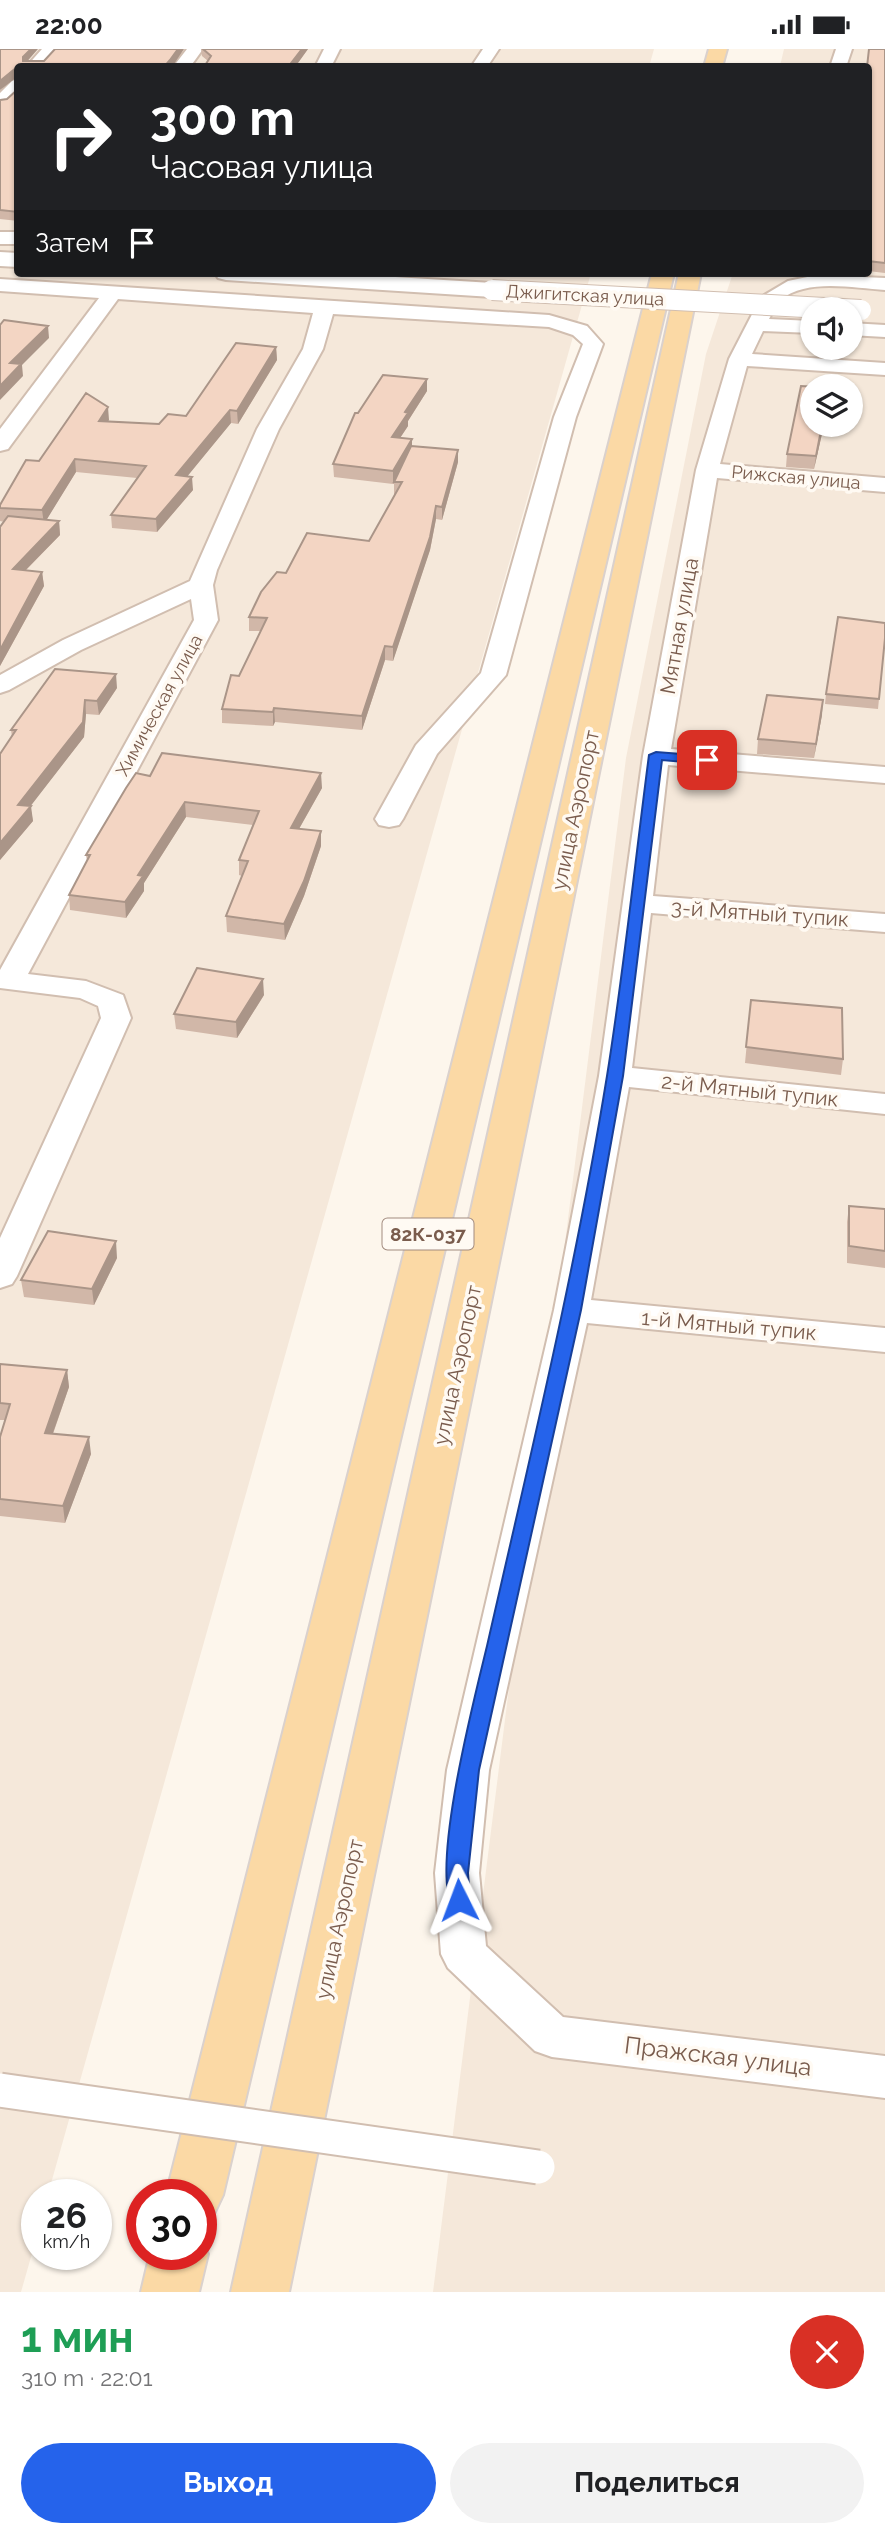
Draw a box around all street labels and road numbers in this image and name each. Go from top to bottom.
street label: Джигитская улица [505,280,665,310]
street label: Рижская улица [731,461,861,493]
street label: Мятная улица [655,556,703,696]
street label: Химическая улица [111,631,207,779]
street label: улица Аэропорт [546,728,604,892]
street label: 3-й Мятный тупик [670,894,850,932]
street label: 2-й Мятный тупик [660,1068,840,1112]
road number: 82К-037 [382,1219,474,1249]
street label: улица Аэропорт [428,1283,486,1447]
street label: 1-й Мятный тупик [640,1305,818,1345]
street label: улица Аэропорт [310,1837,368,2001]
street label: Пражская улица [623,2030,813,2082]

